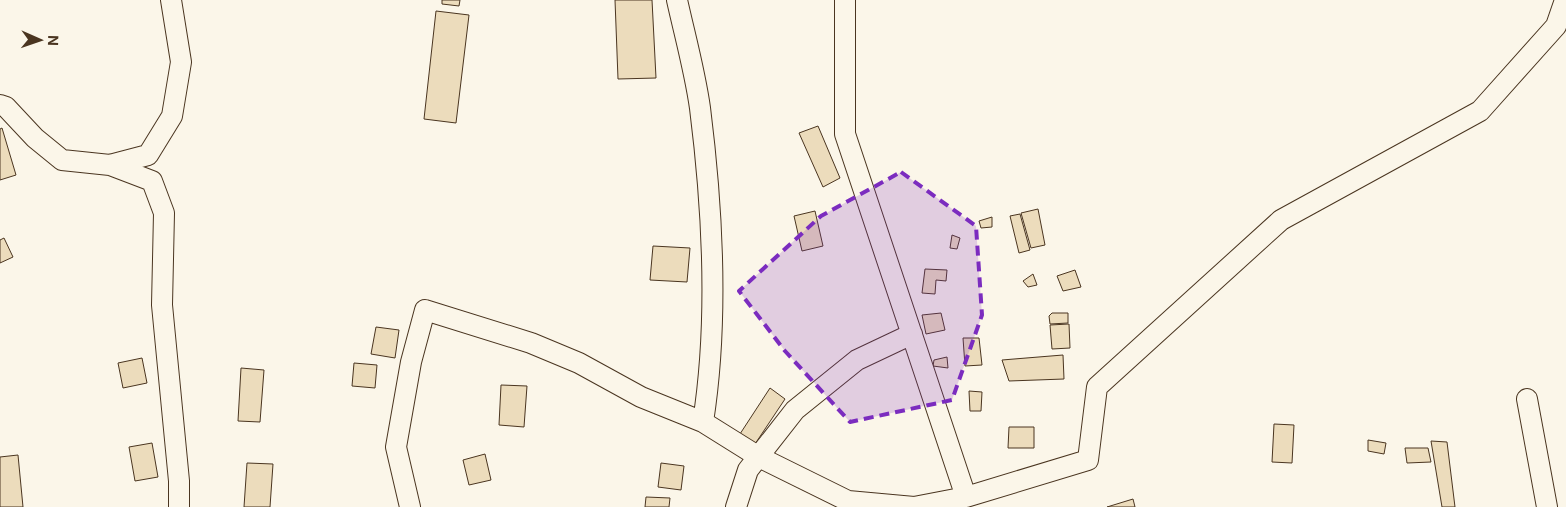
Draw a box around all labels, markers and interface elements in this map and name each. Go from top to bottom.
north arrow [15,15,65,65]
text: N [45,35,62,46]

